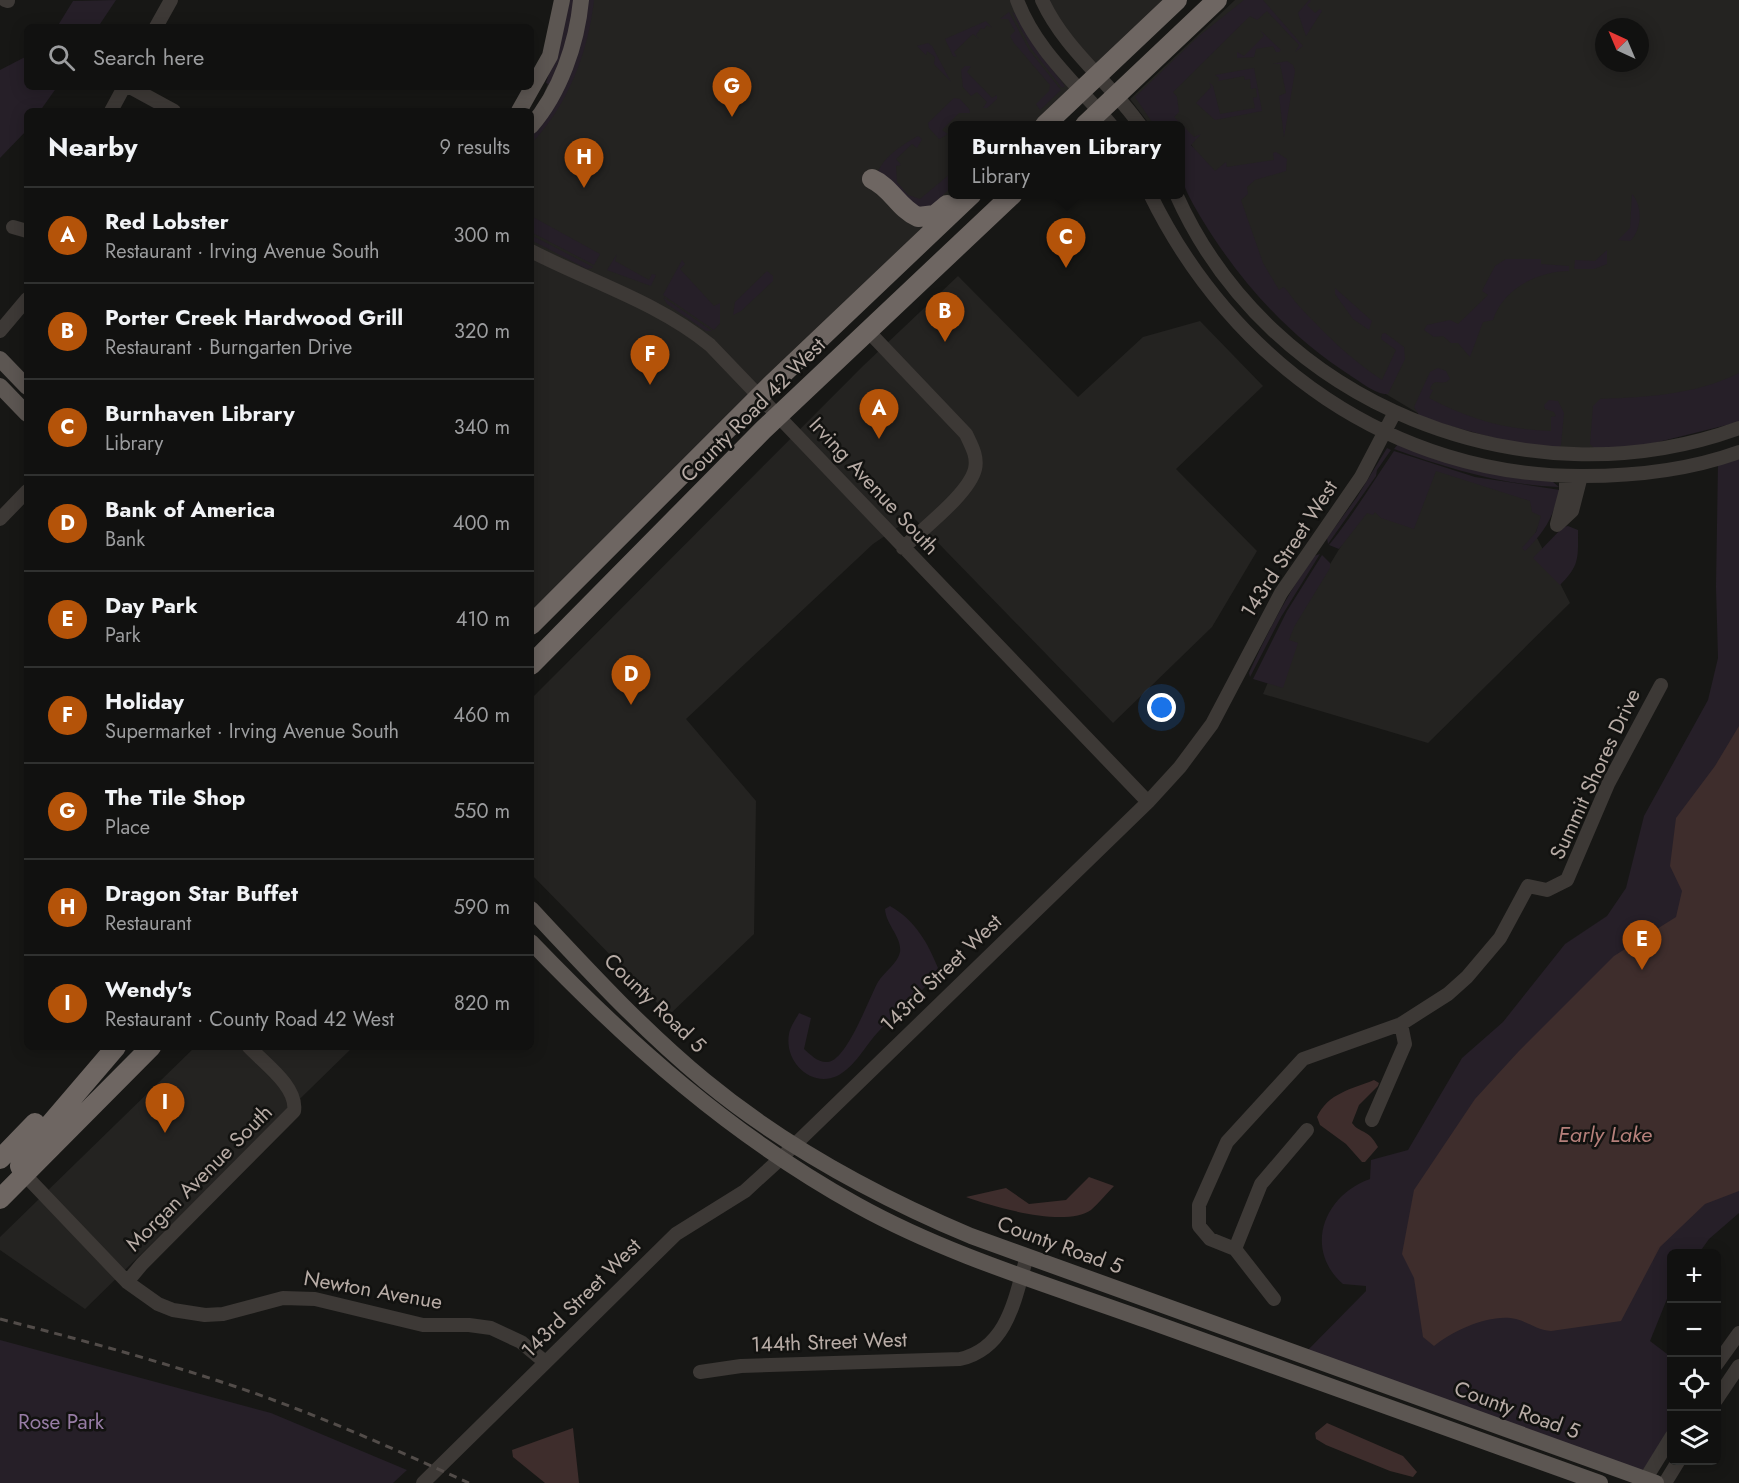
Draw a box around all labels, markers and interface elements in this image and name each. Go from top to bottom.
north arrow [1595,18,1649,72]
search box [24,24,534,90]
icon: search [45,41,78,74]
text: Search here [93,41,204,73]
pin: G [712,68,752,117]
popup [948,121,1185,199]
text: Nearby [48,128,137,166]
text: Burnhaven Library [972,130,1161,162]
text: 9 results [440,133,510,162]
pin: H [564,138,604,188]
text: Library [972,162,1030,191]
text: Red Lobster [105,205,229,237]
pin: C [1046,218,1086,268]
text: A [60,221,75,250]
text: 300 m [453,221,510,250]
text: Restaurant · Irving Avenue South [105,237,380,266]
pin: B [926,292,964,342]
text: Porter Creek Hardwood Grill [105,301,403,333]
text: B [61,317,74,346]
text: 320 m [454,317,510,346]
street label: County Road 42 West [674,331,832,489]
text: Restaurant · Burngarten Drive [105,333,352,362]
pin: F [630,336,670,385]
pin: A [860,390,898,439]
text: Burnhaven Library [105,397,295,429]
street label: Irving Avenue South [802,410,946,562]
text: C [60,413,75,442]
text: 340 m [454,413,510,442]
text: Library [105,429,163,458]
street label: 143rd Street West [1233,474,1345,624]
text: Bank of America [105,493,275,525]
text: D [60,509,75,538]
text: 400 m [453,509,510,538]
text: Bank [105,525,145,554]
text: Day Park [105,589,198,621]
text: E [61,605,74,634]
text: 410 m [456,605,510,634]
text: Park [105,621,141,650]
pin: D [612,656,650,705]
street label: Summit Shores Drive [1542,684,1648,864]
text: Holiday [105,685,184,717]
your location [1147,693,1176,722]
text: F [62,701,73,730]
text: 460 m [453,701,510,730]
text: Supermarket · Irving Avenue South [105,717,399,746]
text: The Tile Shop [105,781,245,813]
text: G [59,797,76,826]
text: 550 m [454,797,510,826]
text: Place [105,813,150,842]
text: Dragon Star Buffet [105,877,298,909]
text: H [60,893,75,922]
text: 590 m [454,893,510,922]
street label: 143rd Street West [874,907,1008,1039]
text: Restaurant [105,909,191,938]
pin: E [1622,920,1662,970]
street label: County Road 5 [597,946,713,1060]
text: Wendy's [105,973,192,1005]
text: I [64,989,71,1018]
text: 820 m [454,989,510,1018]
text: Restaurant · County Road 42 West [105,1005,394,1034]
pin: I [146,1084,184,1133]
street label: Morgan Avenue South [119,1098,279,1258]
water label: Early Lake [1558,1118,1652,1150]
street label: County Road 5 [993,1208,1127,1282]
street label: 143rd Street West [514,1231,648,1365]
map controls [1667,1249,1721,1465]
button: + [1667,1249,1721,1303]
street label: Newton Avenue [301,1263,445,1317]
button: − [1667,1303,1721,1357]
street label: 144th Street West [750,1324,908,1360]
button: locate [1667,1357,1721,1411]
street label: County Road 5 [1450,1373,1584,1447]
park label: Rose Park [18,1407,105,1437]
button: layers [1667,1411,1721,1465]

